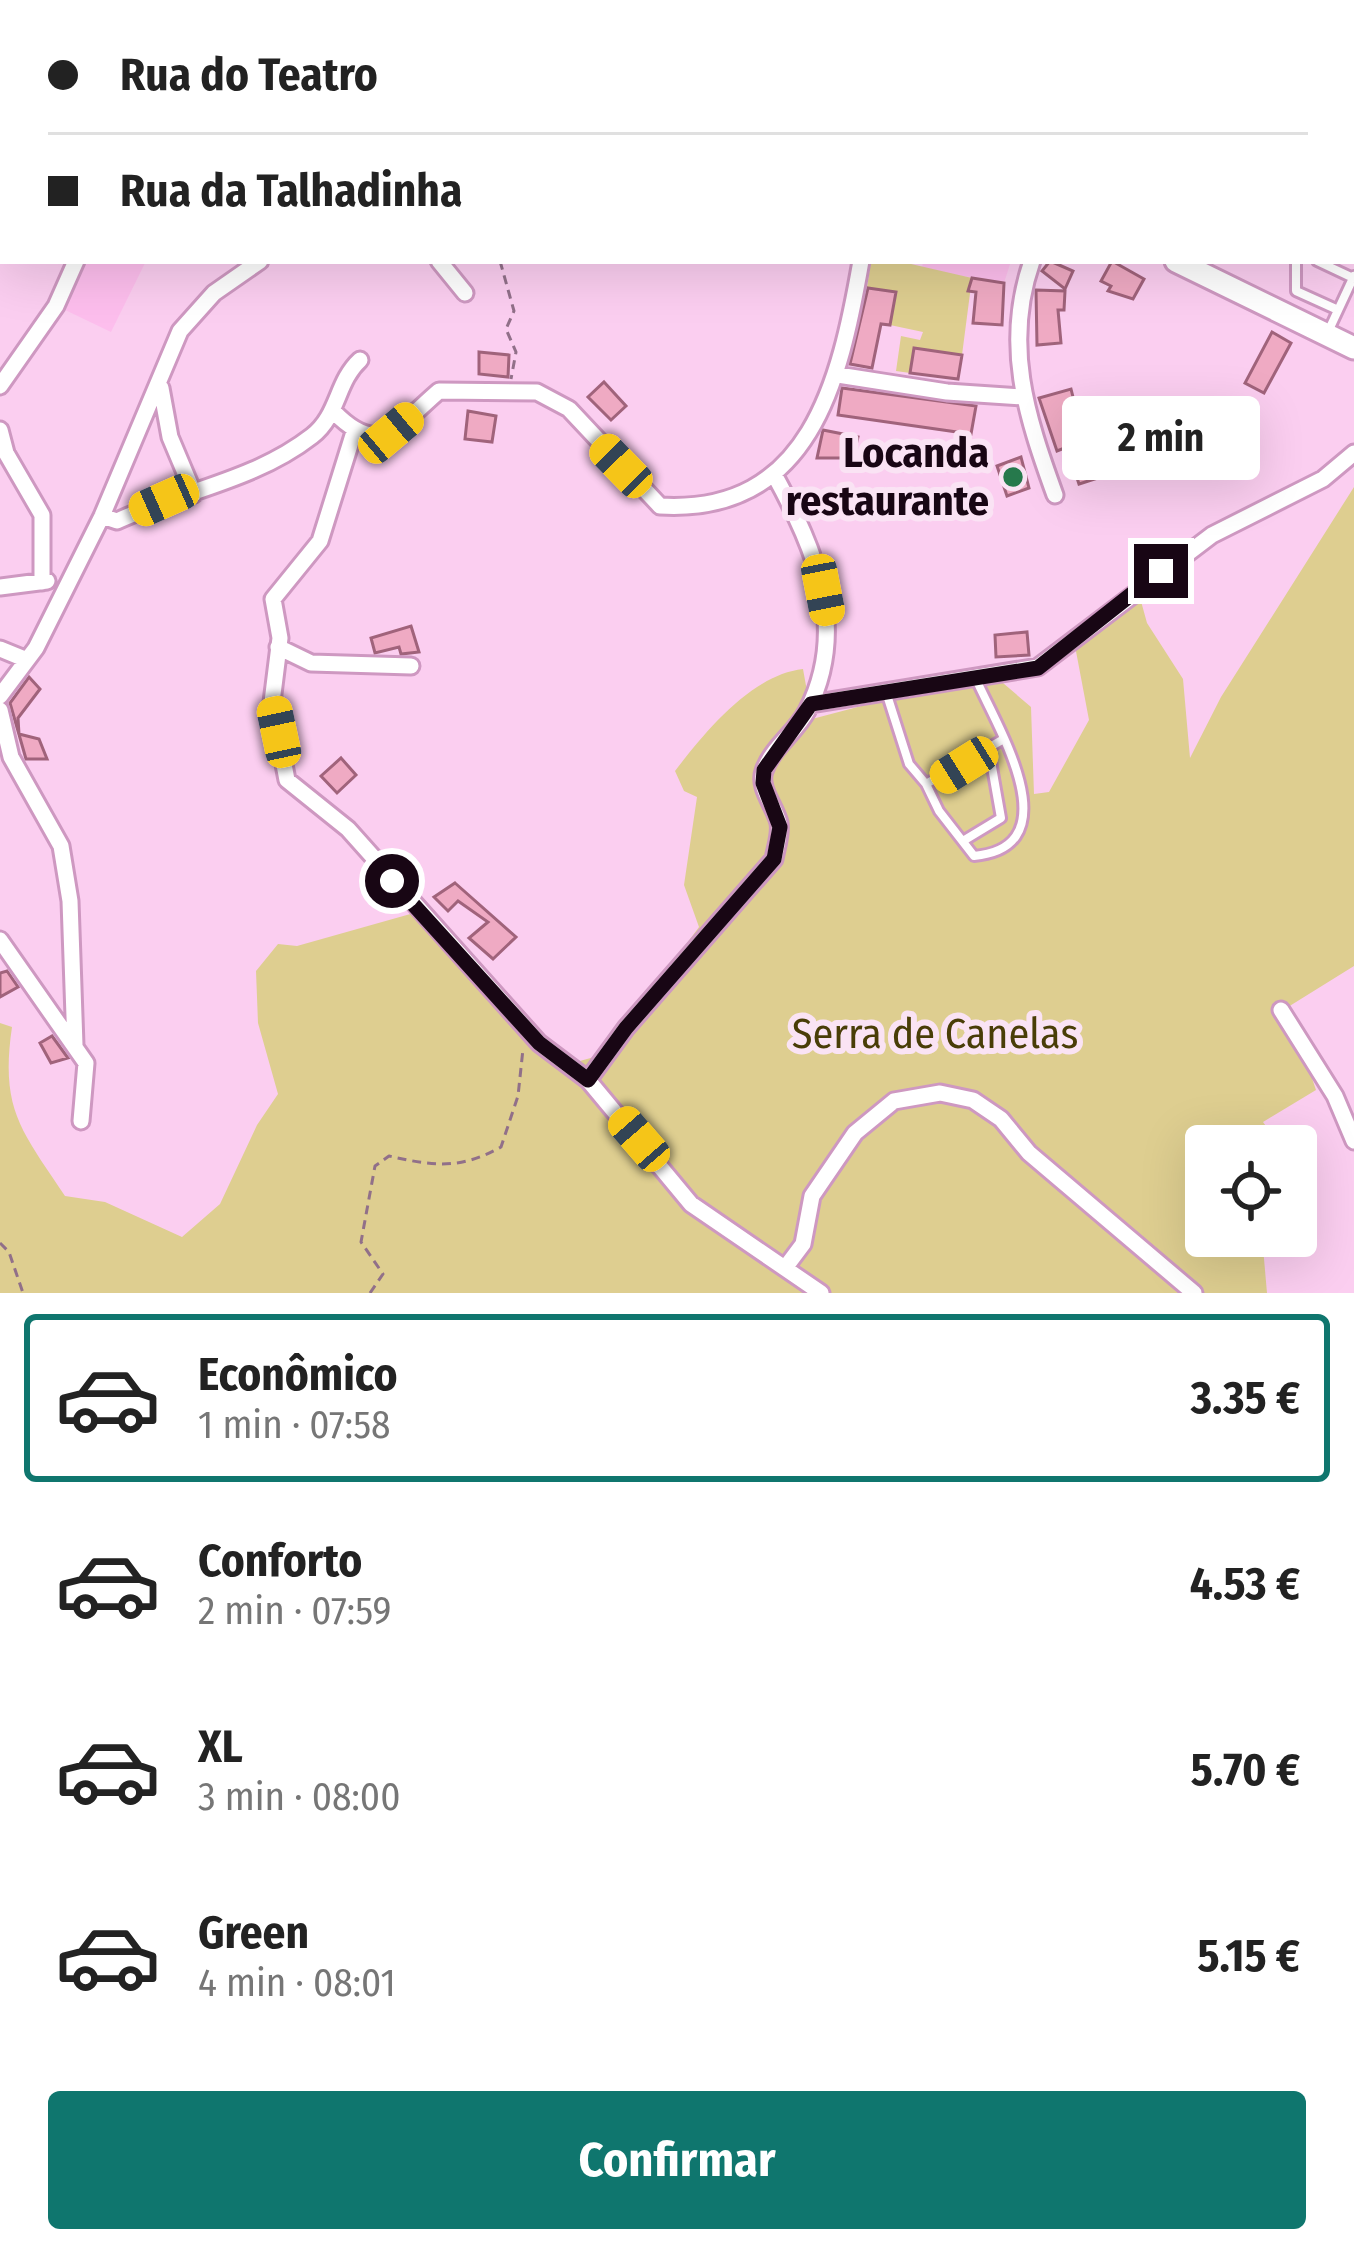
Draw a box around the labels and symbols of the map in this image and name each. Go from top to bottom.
car [352,396,430,470]
callout: 2 min [1062,397,1260,481]
car [583,428,659,504]
place label: Locanda restaurante [786,428,989,526]
marker: Locanda restaurante [1000,464,1026,490]
car [124,469,204,531]
route end [1134,544,1188,598]
car [798,551,848,629]
car [254,693,304,771]
car [924,731,1004,799]
route start [365,854,419,908]
park label: Serra de Canelas [792,1009,1078,1059]
car [602,1100,676,1178]

